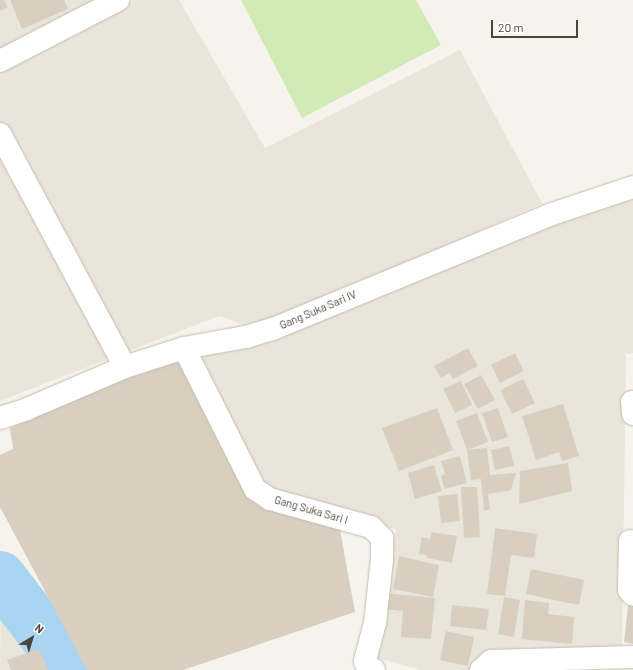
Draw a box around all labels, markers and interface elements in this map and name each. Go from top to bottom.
scale bar [493,12,580,38]
text: 20 m [498,20,524,34]
street label: Gang Suka Sari IV [278,288,358,332]
street label: Gang Suka Sari I [273,493,349,527]
north arrow [12,618,52,658]
text: N [33,621,47,636]

